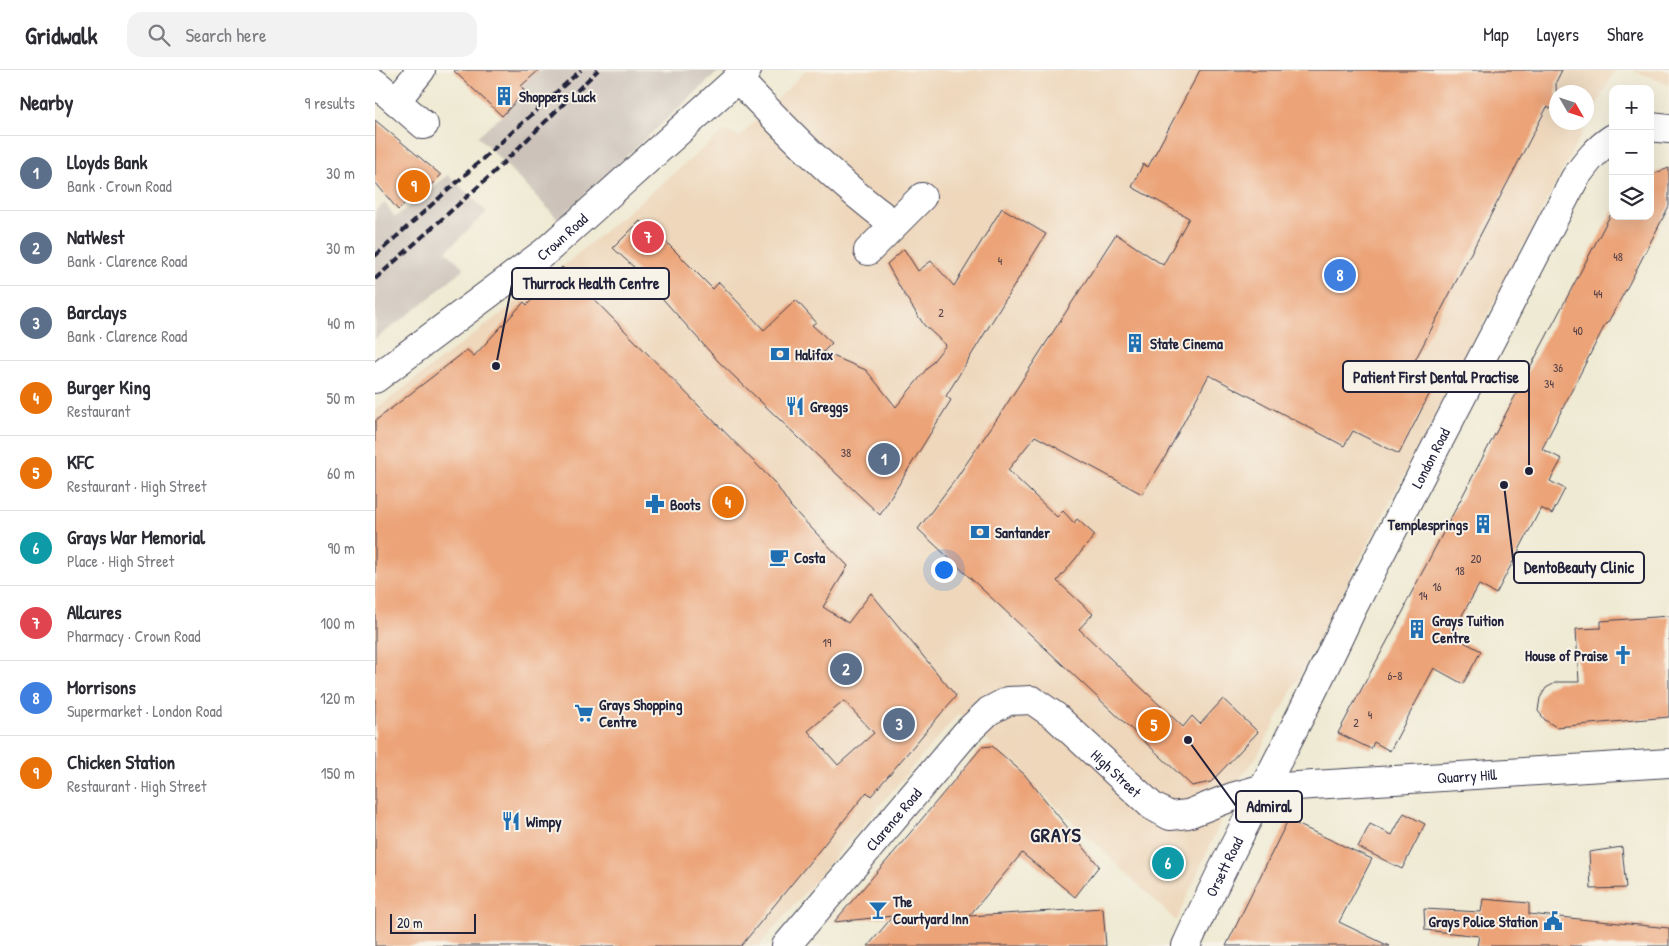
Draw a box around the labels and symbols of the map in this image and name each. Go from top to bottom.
building icon: Shoppers Luck [493,85,515,107]
north arrow [1549,85,1594,130]
place label: Shoppers Luck [519,86,596,108]
pin: 9 [398,167,430,205]
street label: Crown Road [532,208,592,265]
pin: 7 [632,218,664,256]
house number: 48 [1613,248,1623,265]
house number: 4 [998,252,1003,269]
pin: 8 [1324,256,1356,294]
callout: Thurrock Health Centre [512,268,669,299]
text: Thurrock Health Centre [522,272,660,294]
house number: 44 [1593,285,1603,302]
house number: 2 [938,304,944,321]
house number: 40 [1573,322,1583,339]
building icon: State Cinema [1124,332,1146,354]
place label: State Cinema [1150,333,1223,354]
bank icon: Halifax [769,343,791,365]
place label: Halifax [795,344,834,365]
house number: 36 [1553,359,1563,376]
callout: Patient First Dental Practise [1343,361,1529,392]
text: Patient First Dental Practise [1353,366,1520,388]
house number: 34 [1544,375,1554,392]
restaurant icon: Greggs [784,395,806,417]
place label: Greggs [810,396,848,418]
street label: London Road [1406,424,1455,492]
pin: 1 [868,440,900,478]
house number: 38 [841,444,851,461]
pin: 4 [712,483,744,521]
pharmacy icon: Boots [644,493,666,515]
place label: Boots [670,494,701,515]
building icon: Templesprings [1472,513,1494,535]
place label: Templesprings [1387,514,1468,536]
bank icon: Santander [969,521,991,543]
place label: Santander [995,522,1050,543]
cafe icon: Costa [768,546,790,568]
place label: Costa [794,547,825,568]
house number: 20 [1471,550,1482,567]
callout: DentoBeauty Clinic [1514,552,1644,583]
text: DentoBeauty Clinic [1524,556,1635,579]
your location [931,557,957,583]
house number: 18 [1455,562,1465,579]
house number: 16 [1432,578,1442,595]
house number: 14 [1419,587,1428,604]
place label: Grays Tuition Centre [1432,610,1504,648]
building icon: Grays Tuition Centre [1406,618,1428,640]
house number: 19 [823,634,832,651]
church icon: House of Praise [1612,644,1634,666]
place label: House of Praise [1525,645,1608,666]
pin: 2 [830,650,862,688]
house number: 6-8 [1388,667,1402,684]
place label: Grays Shopping Centre [599,694,683,732]
supermarket icon: Grays Shopping Centre [573,702,595,724]
pin: 3 [883,705,915,743]
pin: 5 [1138,706,1170,744]
house number: 4 [1368,706,1373,723]
house number: 2 [1353,714,1359,731]
street label: High Street [1087,744,1147,802]
street label: Quarry Hill [1436,763,1498,788]
street label: Clarence Road [860,783,926,855]
callout: Admiral [1236,791,1302,822]
text: Admiral [1246,795,1292,817]
restaurant icon: Wimpy [500,810,522,832]
place label: Wimpy [526,811,562,833]
district label: GRAYS [1030,821,1082,848]
street label: Orsett Road [1200,833,1248,900]
pin: 6 [1152,844,1184,882]
place label: The Courtyard Inn [892,891,969,930]
bar icon: The Courtyard Inn [867,899,889,921]
public building icon: Grays Police Station [1542,910,1564,932]
scale bar [390,911,476,934]
place label: Grays Police Station [1428,911,1538,933]

